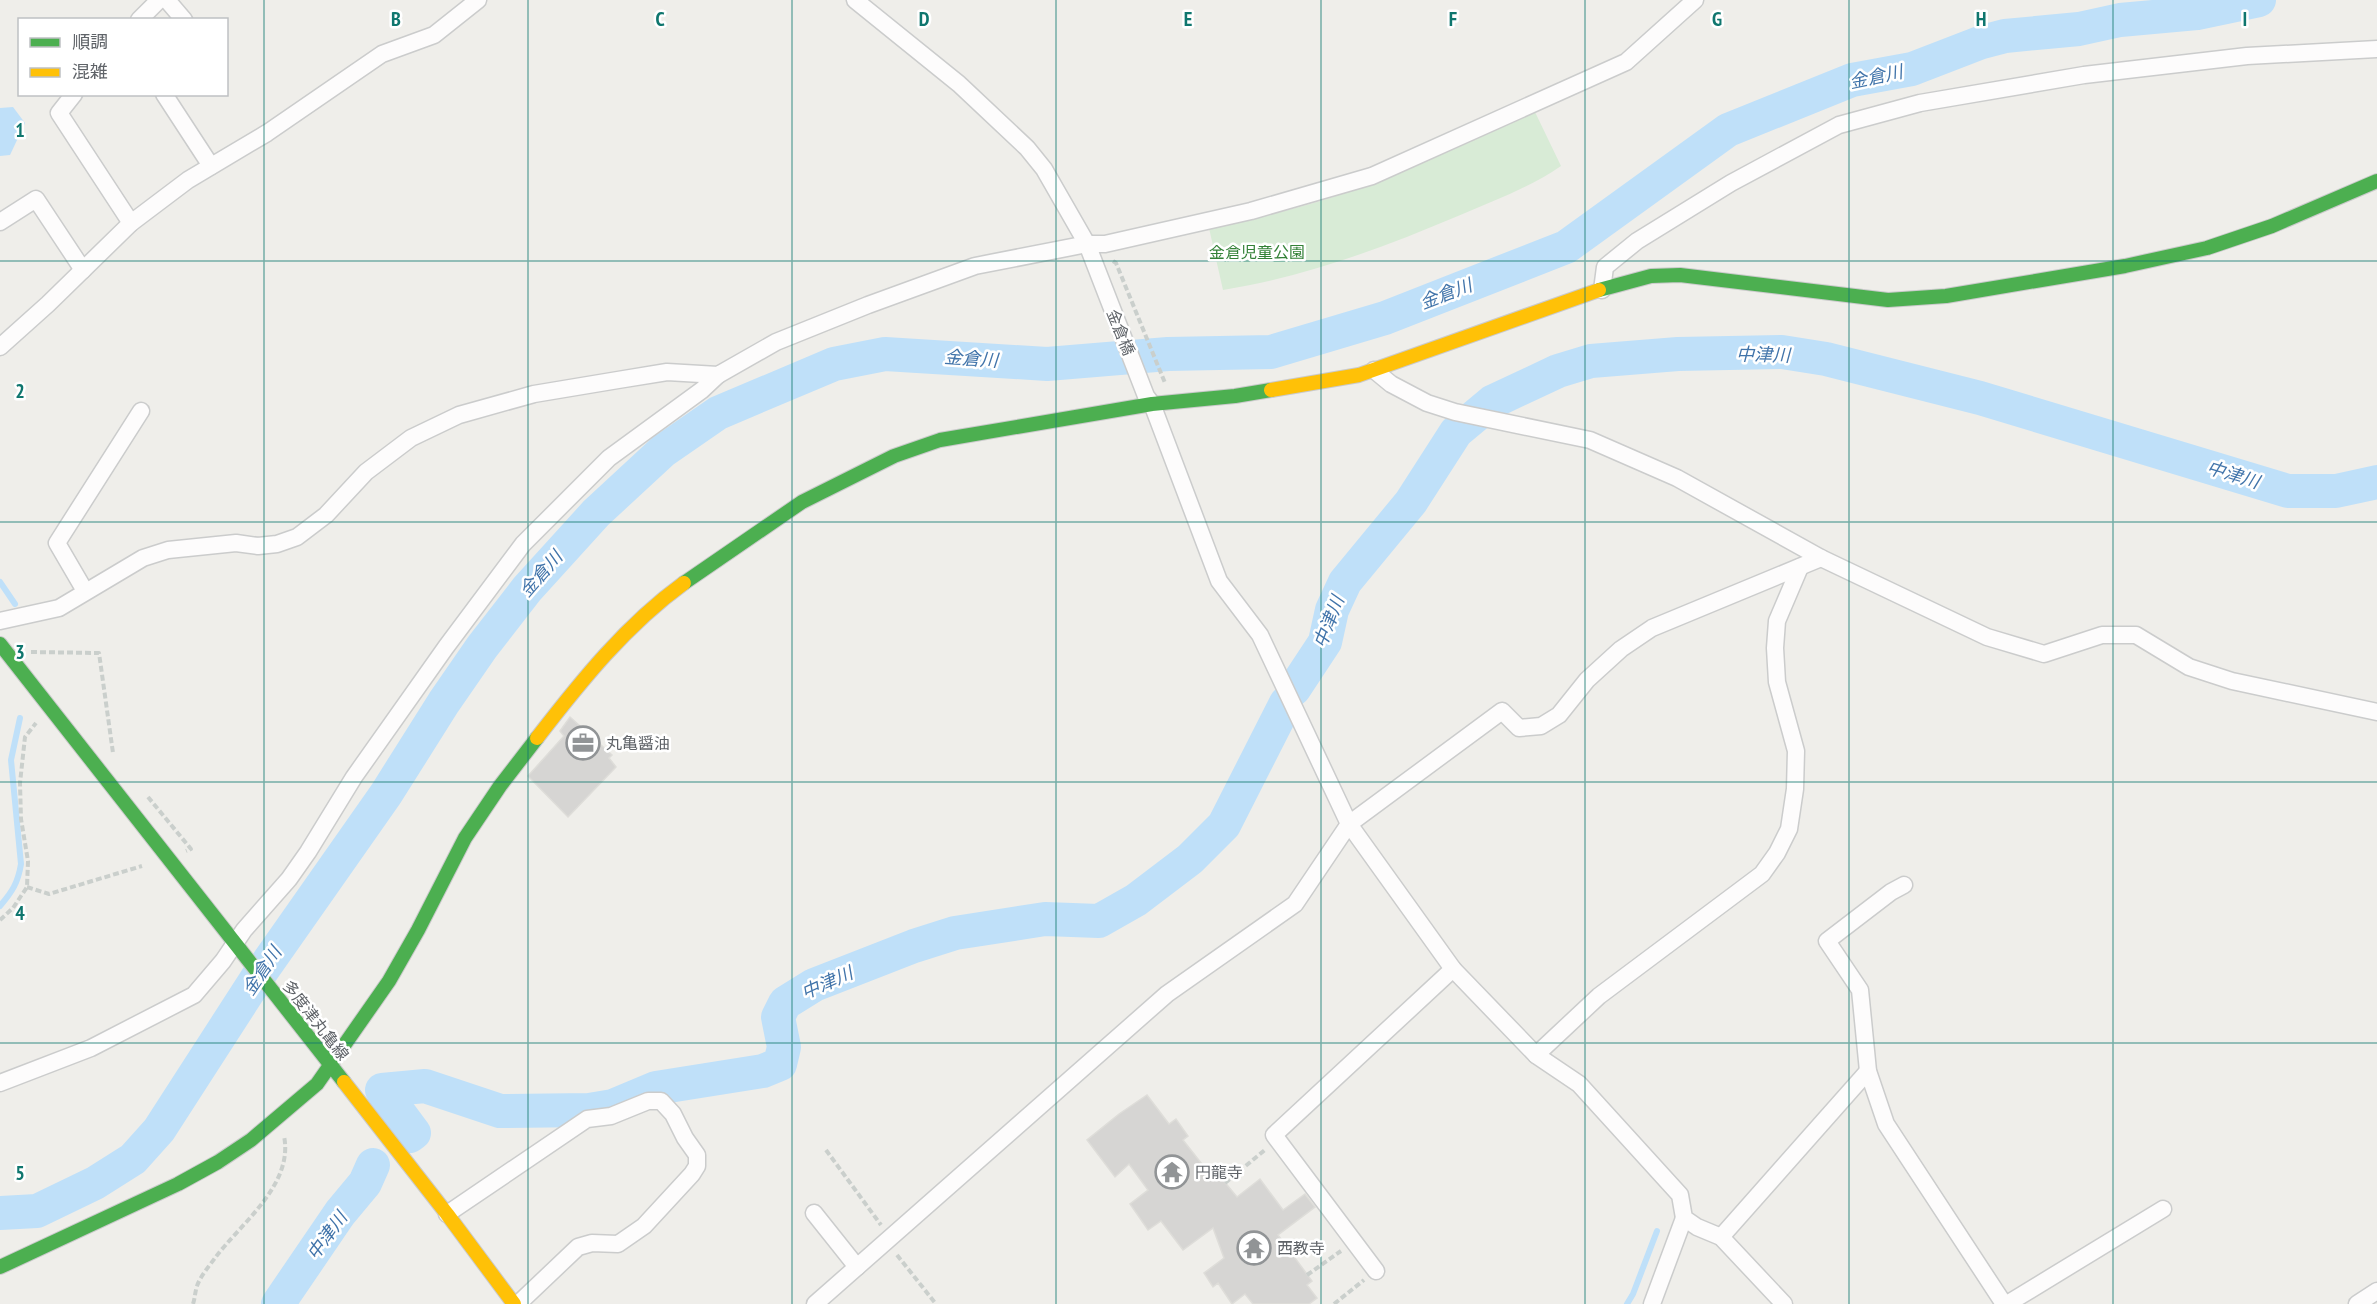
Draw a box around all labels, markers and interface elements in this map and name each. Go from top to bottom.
text: B [391,6,401,32]
text: C [655,6,665,32]
text: D [919,6,930,32]
text: E [1184,6,1192,32]
text: F [1449,6,1457,32]
text: G [1712,6,1722,32]
text: H [1976,6,1986,32]
text: I [2243,6,2247,32]
legend [18,18,228,96]
text: 順調 [72,30,108,53]
water label: 金倉川 [1847,59,1907,93]
text: 混雑 [72,60,108,83]
text: 1 [15,117,25,143]
park label: 金倉児童公園 [1209,242,1305,262]
water label: 金倉川 [1416,272,1477,314]
street label: 金倉橋 [1103,306,1139,358]
water label: 中津川 [1736,343,1792,367]
water label: 金倉川 [943,345,1001,372]
text: 2 [15,378,25,404]
water label: 中津川 [2204,456,2264,494]
water label: 金倉川 [514,544,568,602]
water label: 中津川 [1308,591,1350,651]
text: 3 [15,639,25,665]
office icon: 丸亀醤油 [565,725,601,761]
place label: 丸亀醤油 [606,733,670,753]
text: 4 [15,900,25,926]
water label: 金倉川 [237,940,287,1000]
water label: 中津川 [797,960,858,1004]
street label: 多度津丸亀線 [279,976,353,1064]
temple icon: 円龍寺 [1154,1154,1190,1190]
text: 5 [15,1160,25,1186]
place label: 円龍寺 [1195,1162,1243,1182]
water label: 中津川 [301,1205,353,1264]
temple icon: 西教寺 [1236,1230,1272,1266]
place label: 西教寺 [1277,1238,1325,1258]

